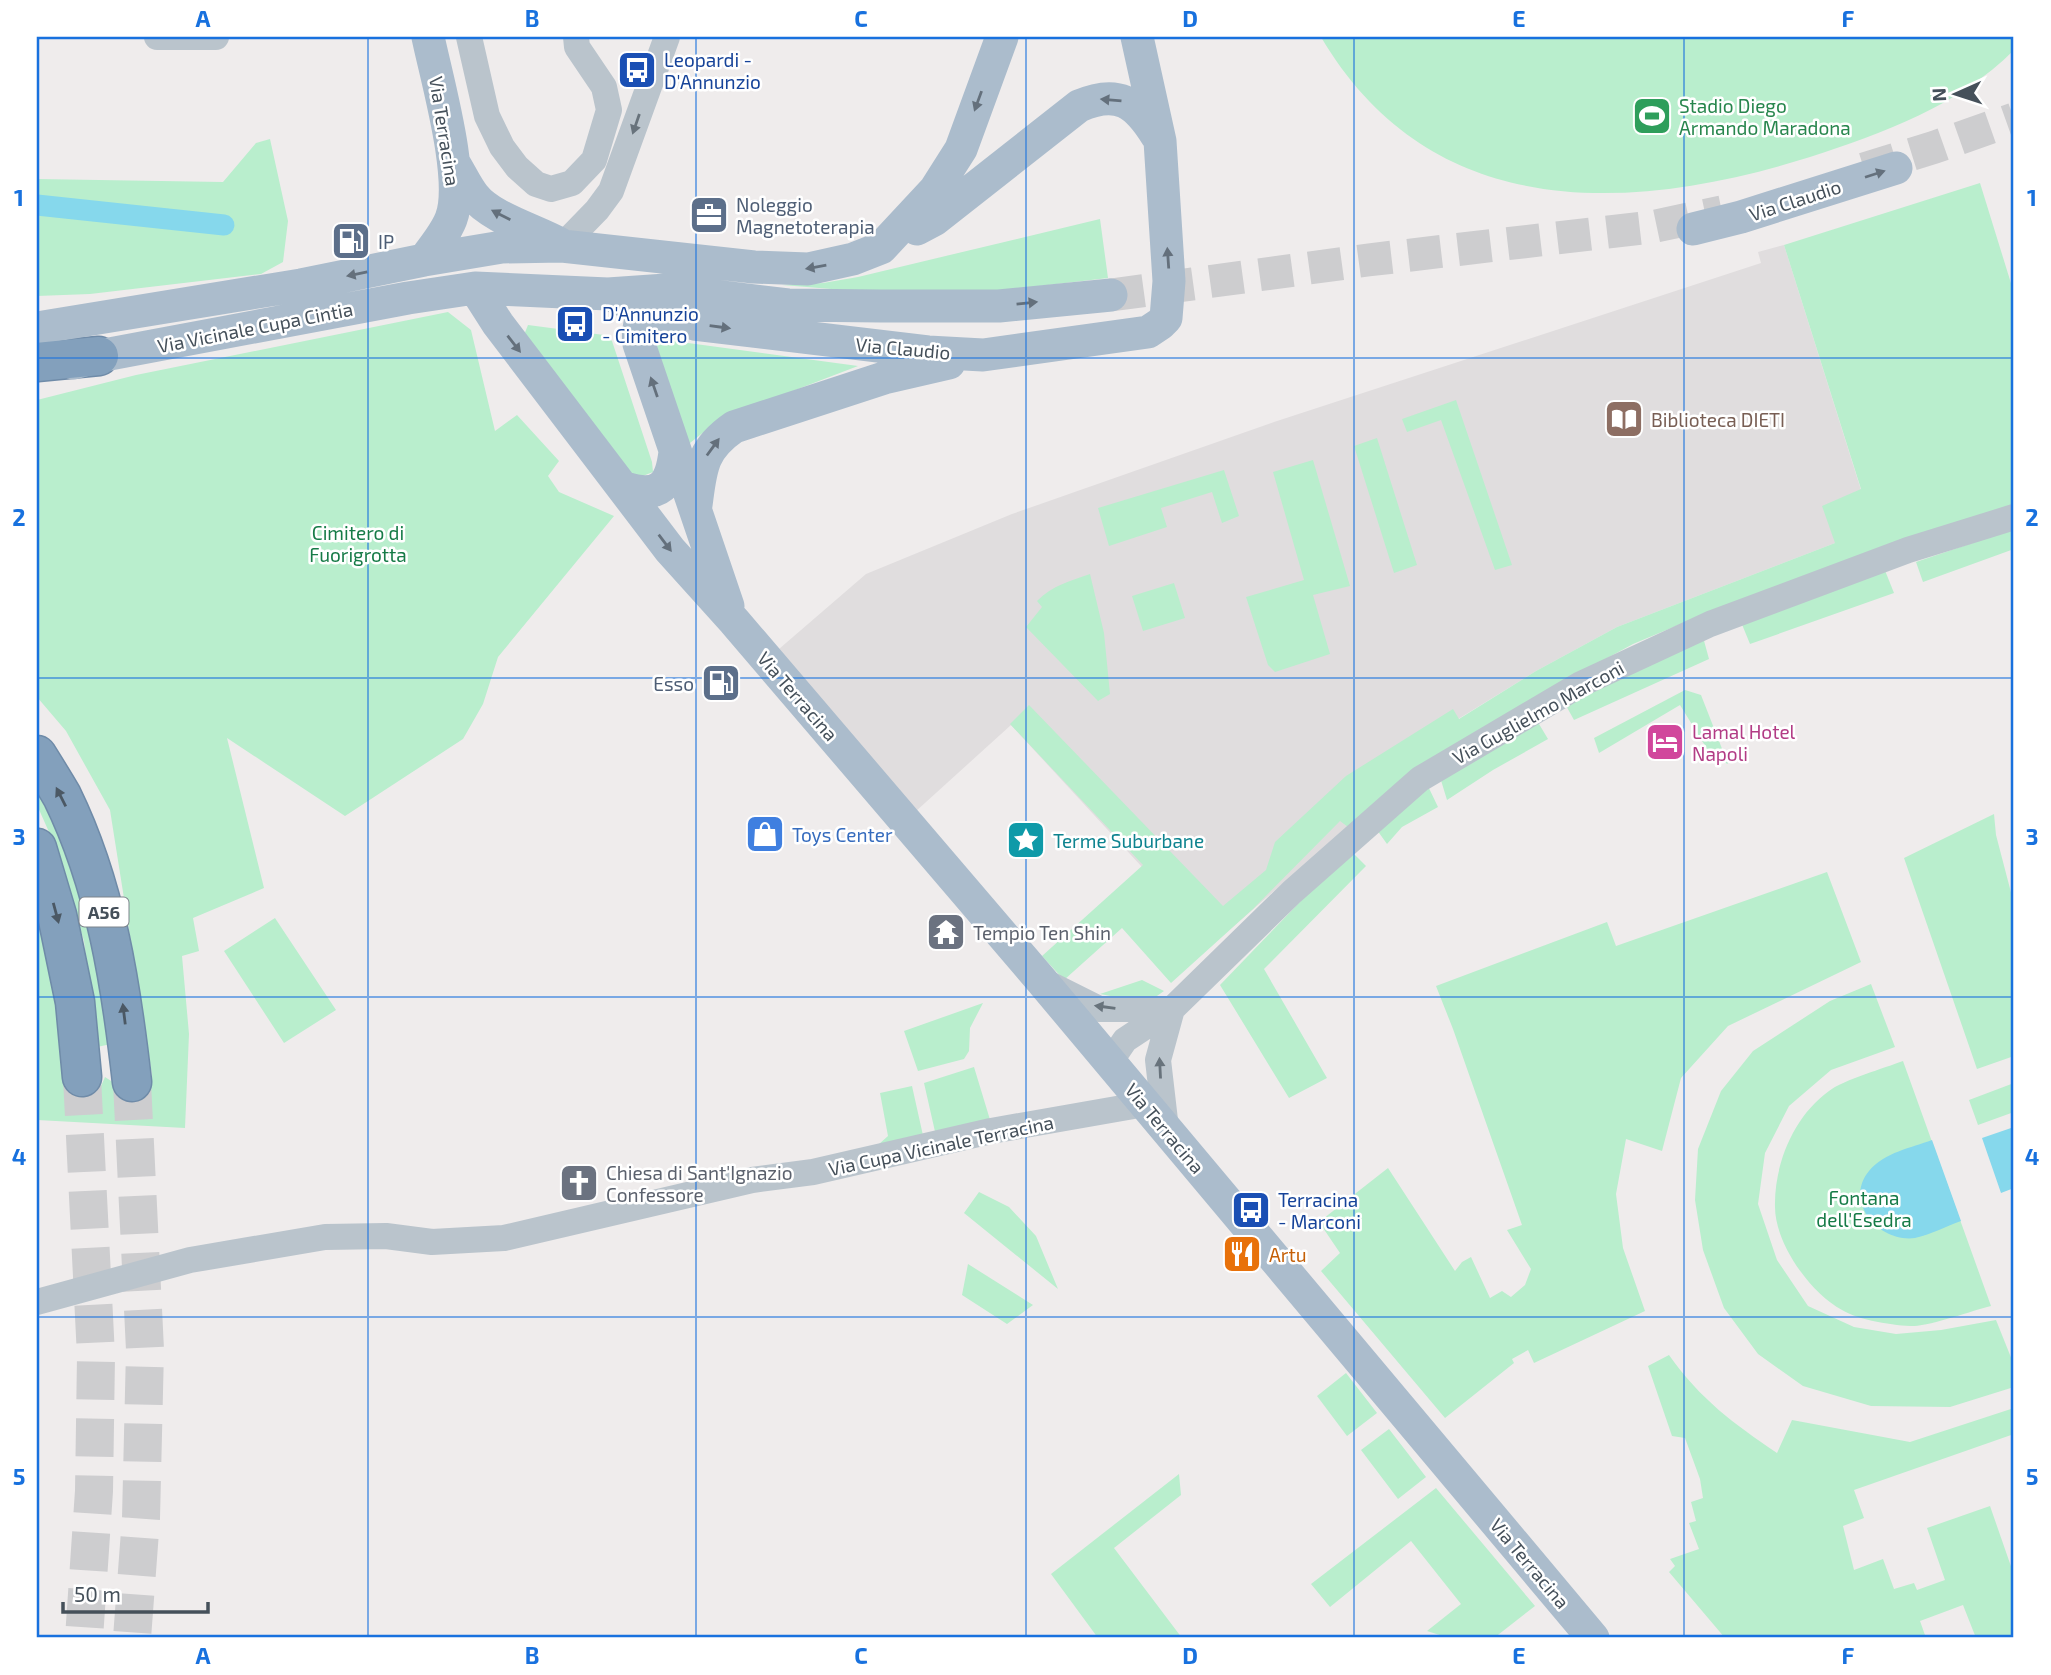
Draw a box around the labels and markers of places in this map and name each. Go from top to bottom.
place label: Leopardi - D'Annunzio [664,48,761,93]
bus stop icon: Leopardi - D'Annunzio [616,49,658,91]
place label: Stadio Diego Armando Maradona [1679,94,1851,139]
sports icon: Stadio Diego Armando Maradona [1631,95,1673,137]
place label: Noleggio Magnetoterapia [736,193,875,238]
office icon: Noleggio Magnetoterapia [688,194,730,236]
fuel station icon: IP [330,220,372,262]
place label: IP [378,230,394,253]
place label: D'Annunzio - Cimitero [602,302,699,347]
bus stop icon: D'Annunzio - Cimitero [554,303,596,345]
library icon: Biblioteca DIETI [1603,398,1645,440]
place label: Biblioteca DIETI [1651,408,1785,431]
fuel station icon: Esso [700,662,742,704]
place label: Esso [653,672,694,695]
place label: Lamal Hotel Napoli [1692,720,1796,765]
hotel icon: Lamal Hotel Napoli [1644,721,1686,763]
shop icon: Toys Center [744,813,786,855]
place icon: Terme Suburbane [1005,819,1047,861]
place label: Toys Center [792,823,893,846]
place label: Terme Suburbane [1053,829,1204,852]
temple icon: Tempio Ten Shin [925,911,967,953]
place label: Tempio Ten Shin [973,921,1111,944]
place label: Chiesa di Sant'Ignazio Confessore [606,1161,793,1206]
church icon: Chiesa di Sant'Ignazio Confessore [558,1162,600,1204]
place label: Terracina - Marconi [1278,1188,1361,1233]
bus stop icon: Terracina - Marconi [1230,1189,1272,1231]
restaurant icon: Artu [1221,1233,1263,1275]
place label: Artu [1269,1243,1307,1266]

